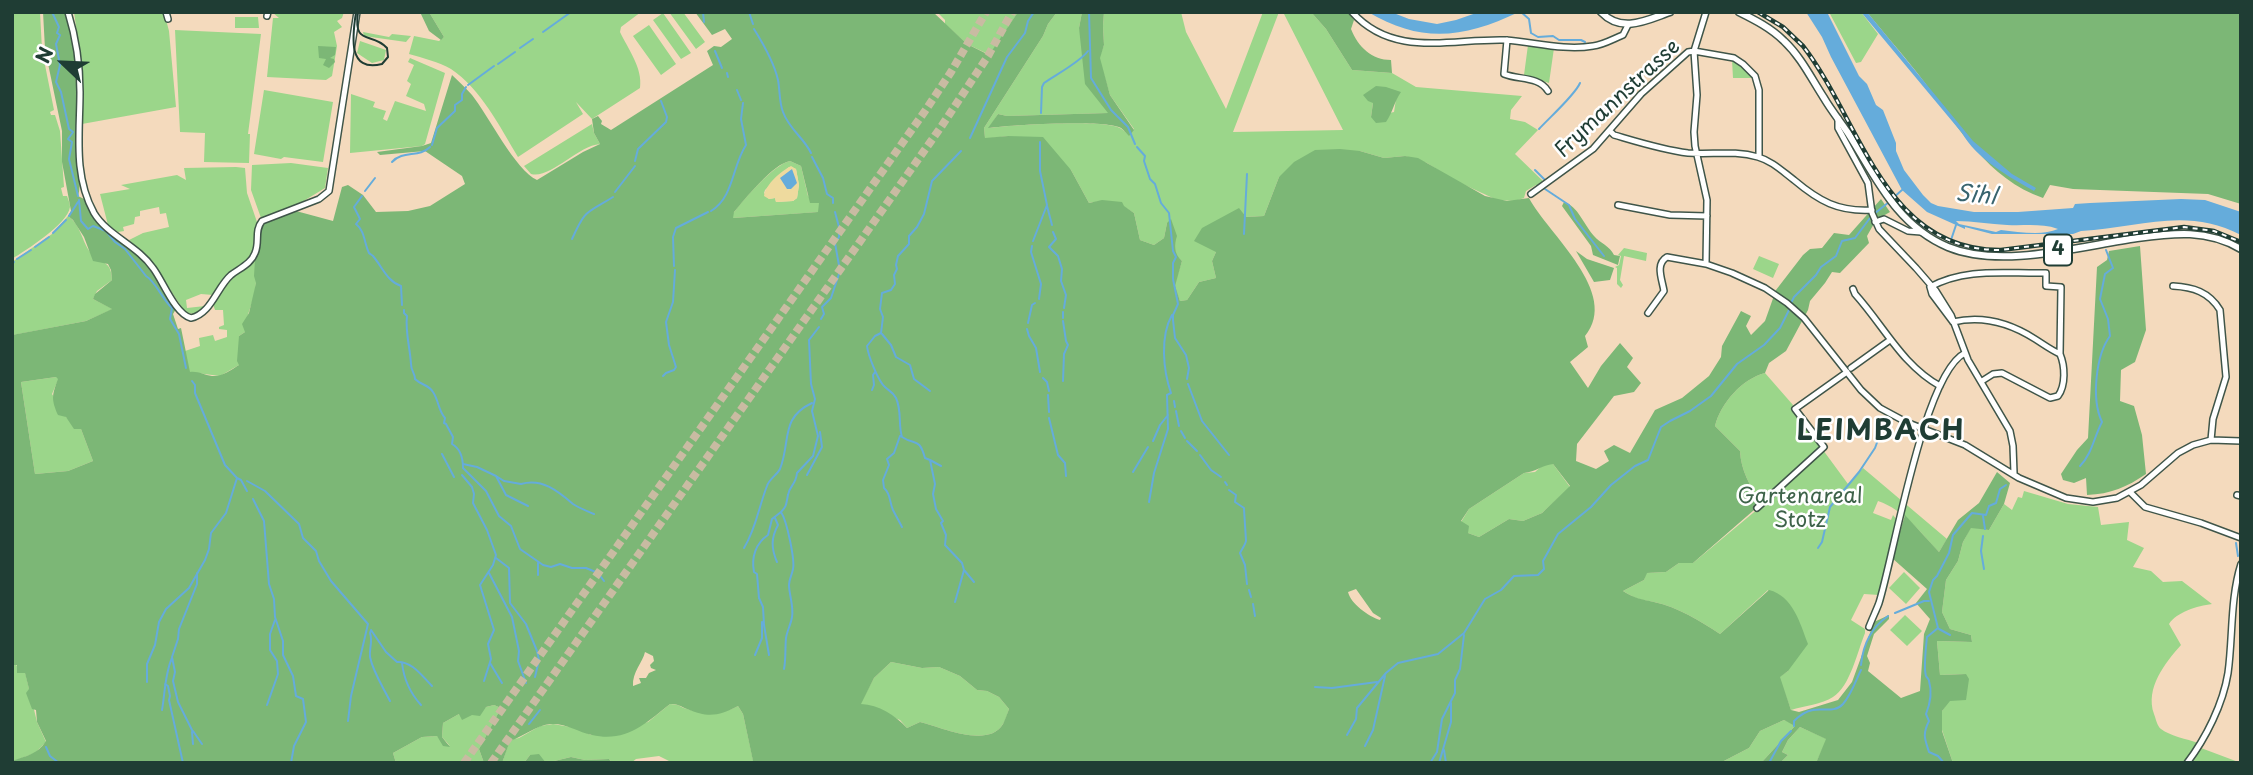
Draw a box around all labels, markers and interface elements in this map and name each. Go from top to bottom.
north arrow [28,28,98,98]
street label: Frymannstrasse [1550,35,1686,163]
text: N [28,42,59,67]
water label: Sihl [1954,180,1998,212]
road number: 4 [2044,234,2072,266]
district label: LEIMBACH [1798,415,1964,449]
park label: Gartenareal Stotz [1738,484,1862,534]

